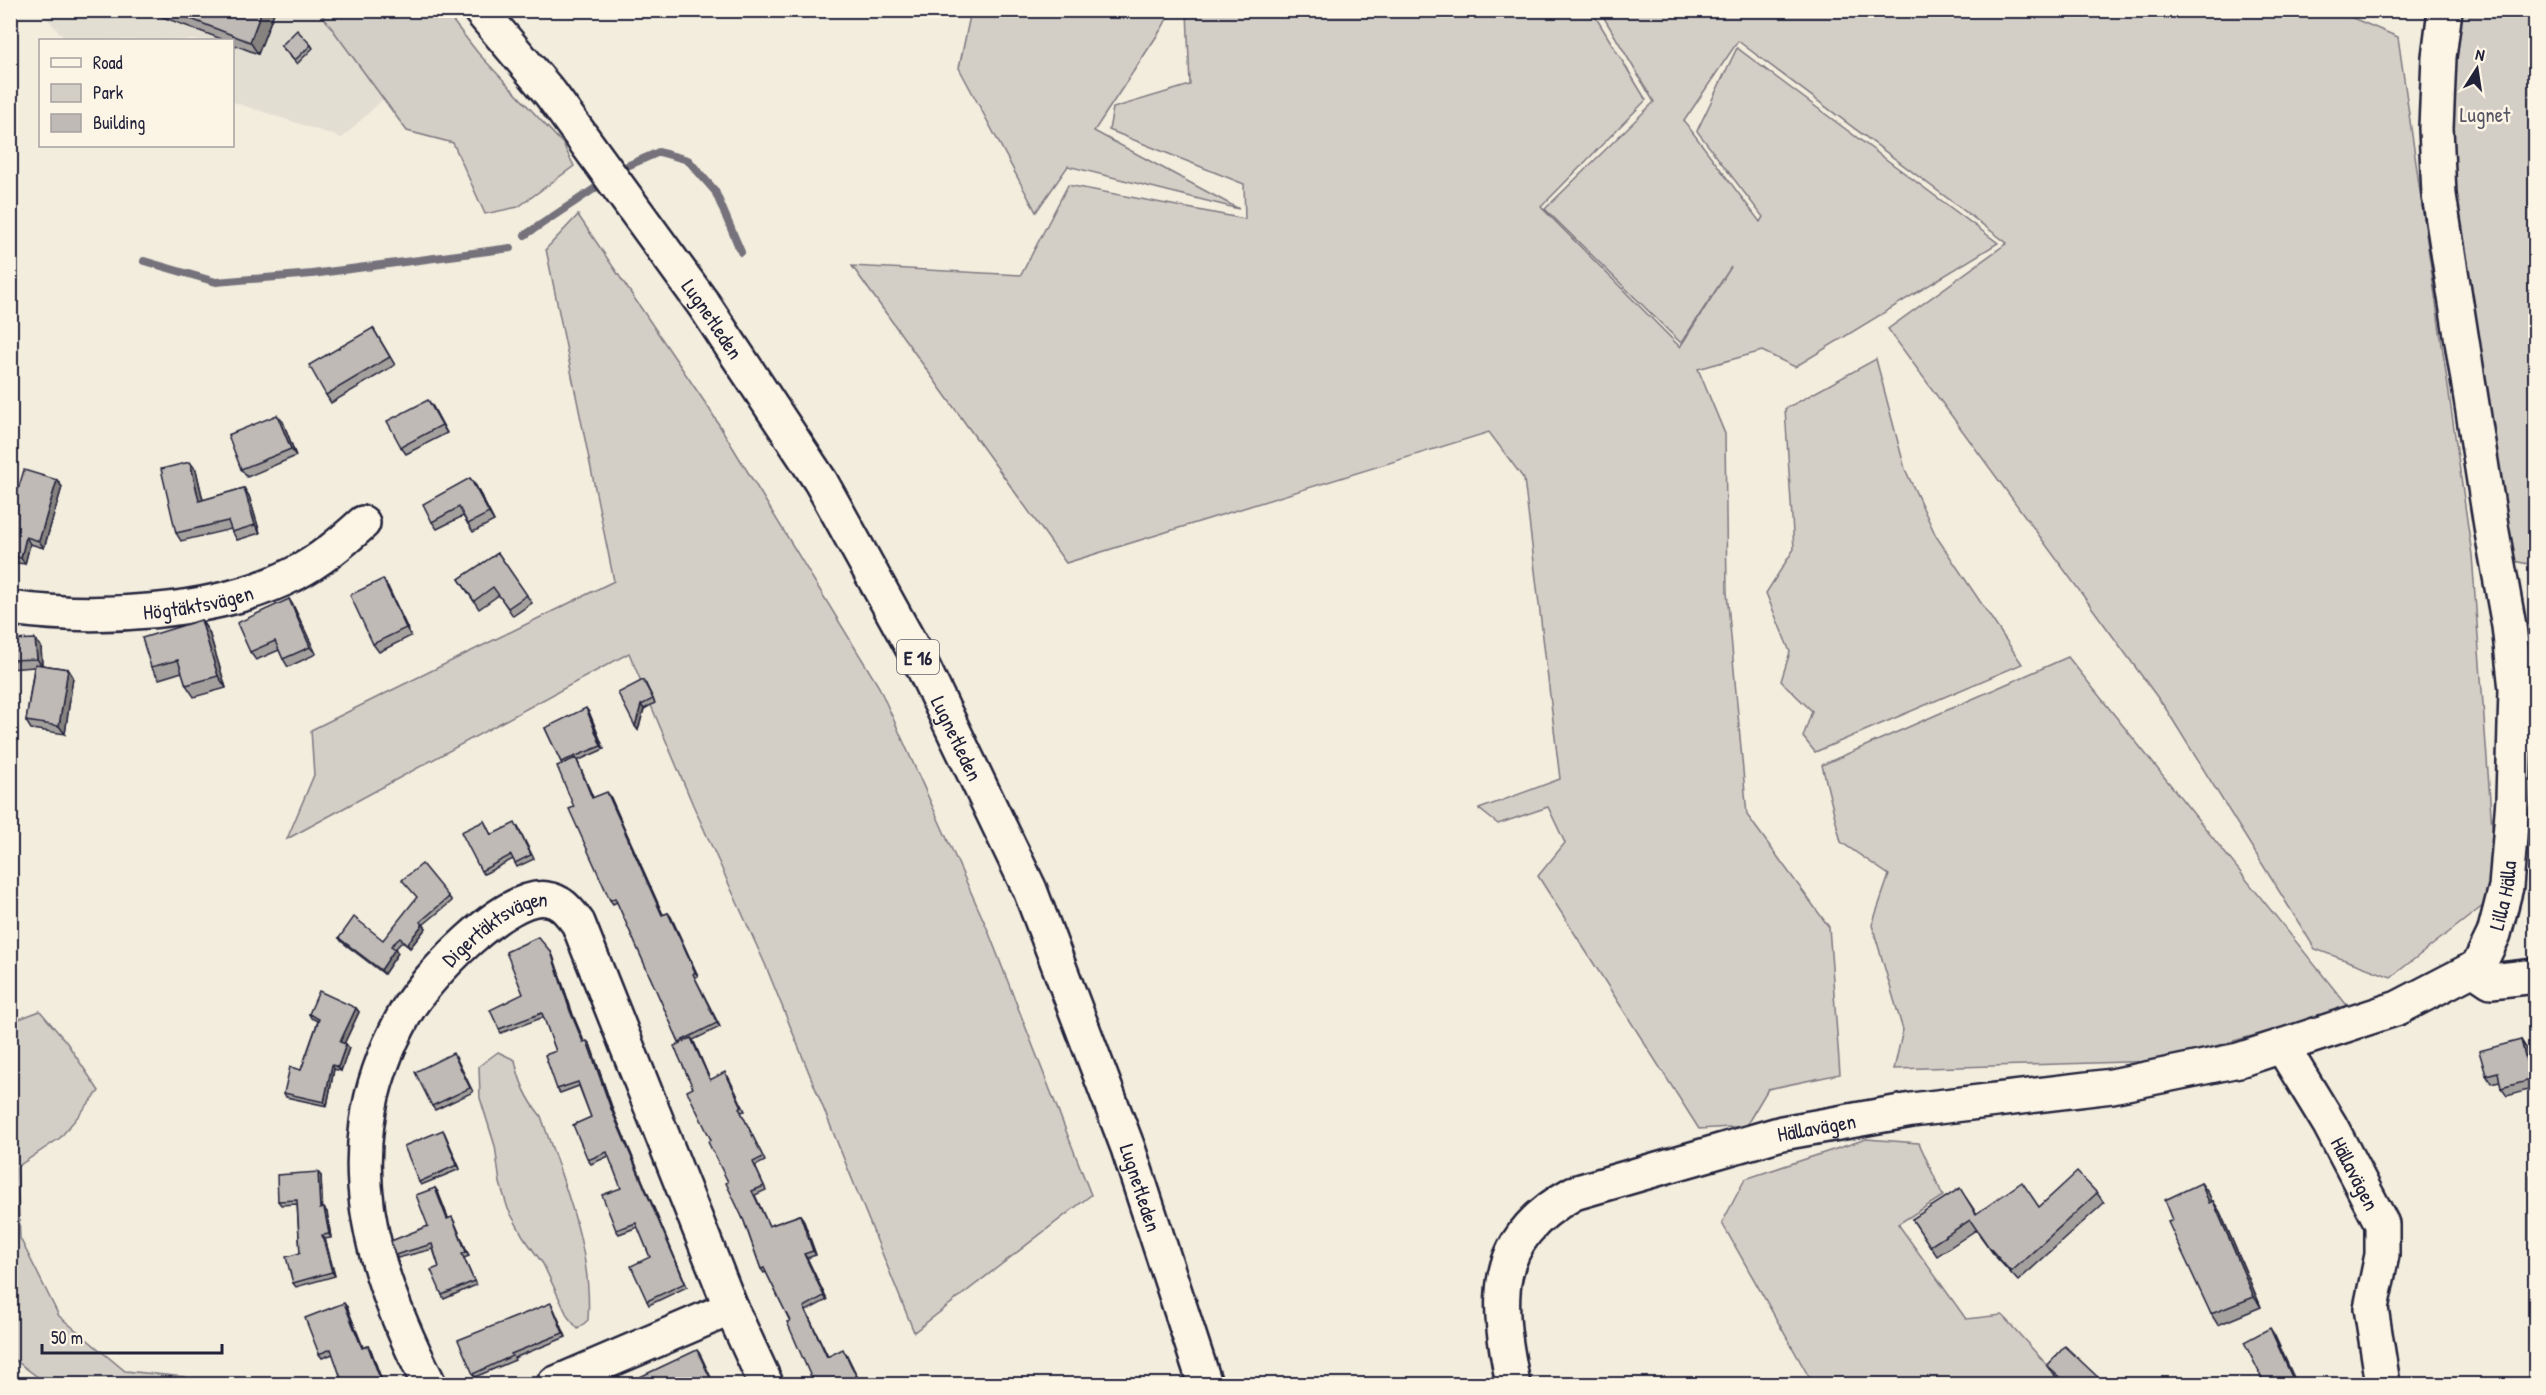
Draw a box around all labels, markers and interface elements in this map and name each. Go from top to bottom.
legend [39,39,234,147]
north arrow [2447,39,2507,99]
text: N [2474,43,2487,66]
text: Road [93,50,123,75]
text: Park [93,80,124,105]
park label: Lugnet [2460,100,2511,129]
text: Building [93,110,145,135]
street label: Lugnetleden [675,273,750,364]
street label: Högtäktsvägen [142,577,257,626]
road number: E 16 [897,640,939,674]
street label: Lugnetleden [924,691,990,785]
street label: Lilla Hälla [2481,860,2523,933]
street label: Digertäktsvägen [435,884,548,973]
street label: Hällavägen [1775,1106,1858,1148]
street label: Hällavägen [2324,1131,2387,1215]
street label: Lugnetleden [1113,1140,1169,1235]
scale bar [42,1317,222,1355]
text: 50 m [51,1325,83,1350]

